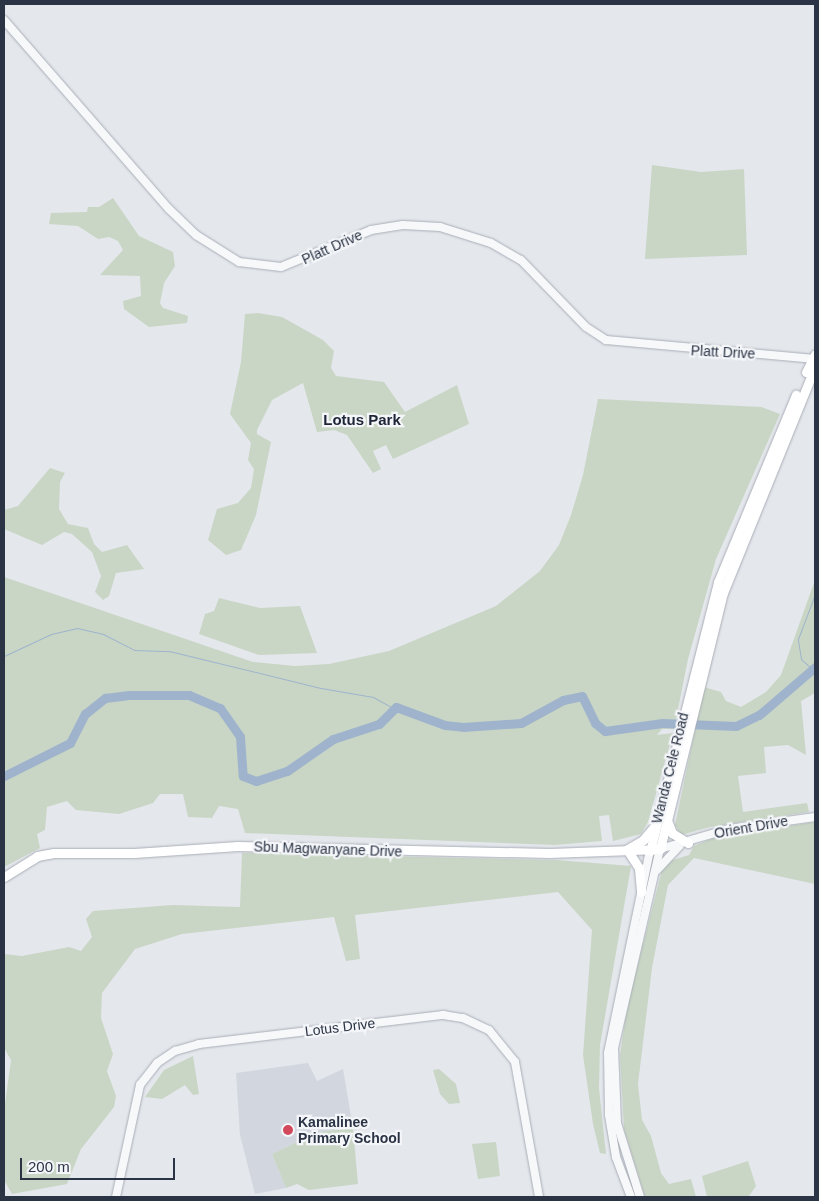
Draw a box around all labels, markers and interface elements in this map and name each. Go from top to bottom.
street label: Platt Drive [299,226,365,268]
street label: Platt Drive [690,342,756,362]
district label: Lotus Park [323,411,401,429]
street label: Wanda Cele Road [648,711,692,825]
street label: Orient Drive [713,812,789,842]
street label: Sbu Magwanyane Drive [253,838,403,860]
street label: Lotus Drive [304,1014,376,1040]
place label: Kamalinee Primary School [298,1114,401,1146]
marker: Kamalinee Primary School [282,1124,294,1136]
scale bar [22,1148,178,1180]
text: 200 m [28,1158,70,1175]

